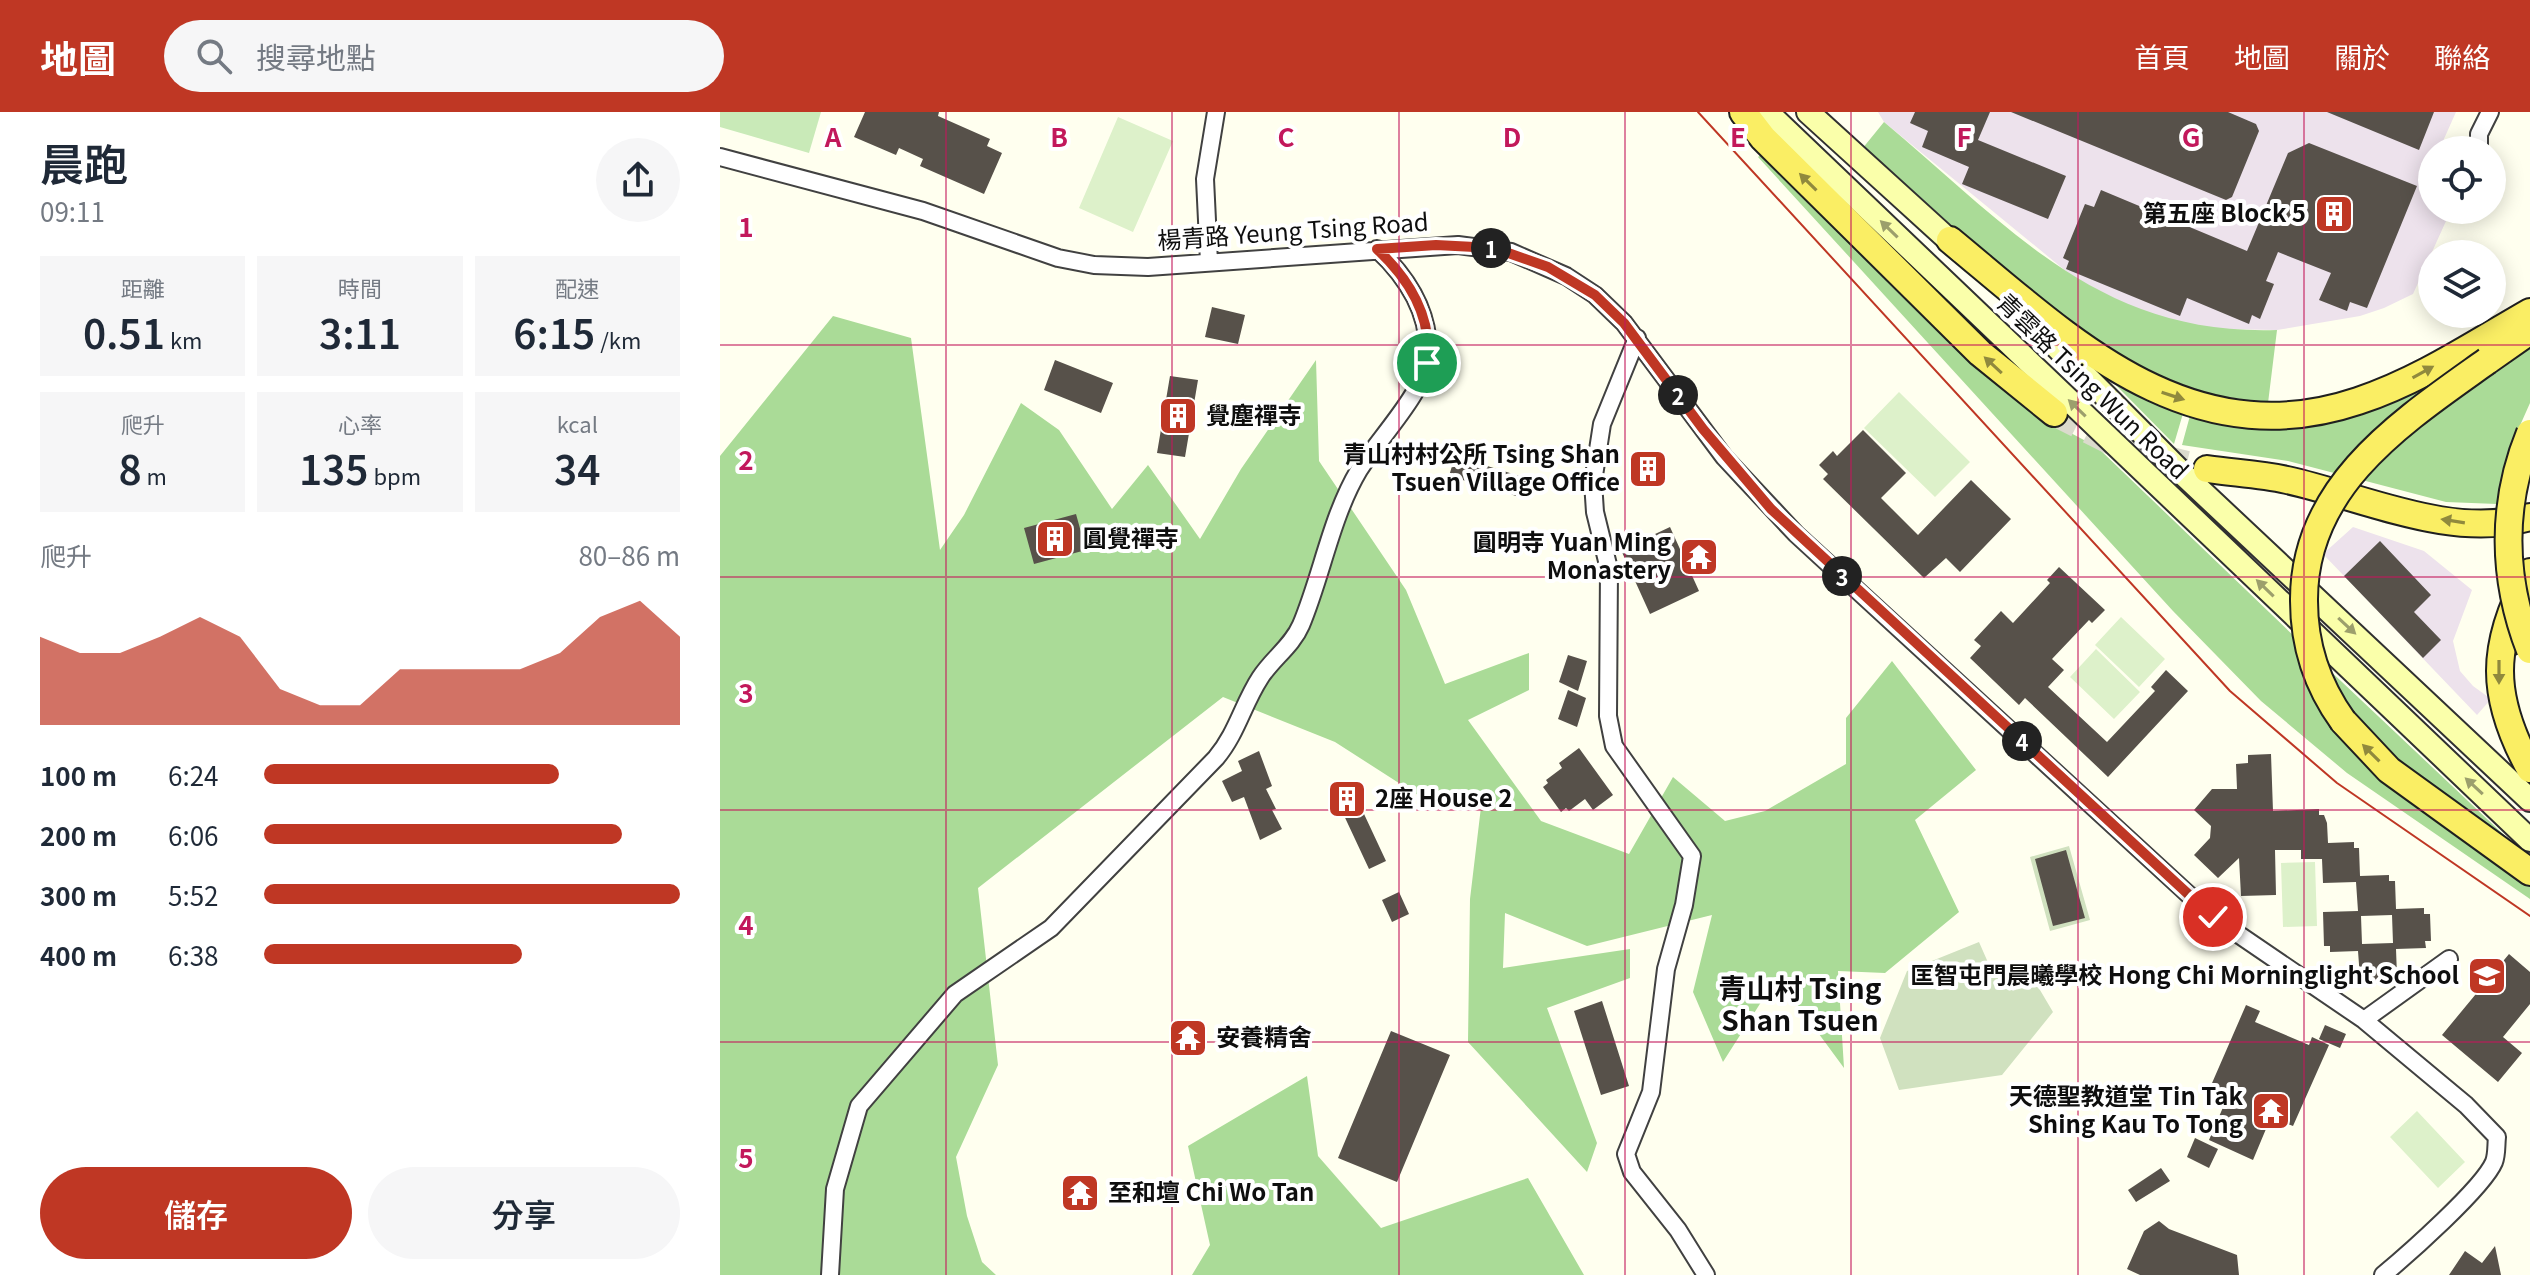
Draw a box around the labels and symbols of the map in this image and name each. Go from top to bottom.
text: A [824,117,842,154]
text: B [1050,117,1068,154]
text: C [1277,117,1295,154]
text: D [1503,117,1521,154]
text: E [1730,117,1746,154]
text: F [1956,117,1972,154]
text: G [2182,117,2200,154]
one-way arrow [1799,173,1818,192]
building icon: 第五座 Block 5 [2313,193,2355,235]
place label: 第五座 Block 5 [2143,194,2306,229]
street label: 楊青路 Yeung Tsing Road [1156,203,1430,256]
text: 1 [738,207,754,244]
one-way arrow [1880,220,1899,238]
pin: 1 [1471,228,1511,268]
street label: 青雲路 Tsing Wun Road [1990,284,2197,486]
pin [1393,329,1461,397]
one-way arrow [1983,356,2003,374]
one-way arrow [2412,365,2434,379]
pin: 2 [1658,375,1698,415]
one-way arrow [2161,390,2185,403]
building icon: 覺塵禪寺 [1157,395,1199,437]
place label: 覺塵禪寺 [1206,396,1302,431]
one-way arrow [2068,399,2087,418]
place label: 青山村村公所 Tsing Shan Tsuen Village Office [1343,435,1620,498]
text: 2 [738,440,754,477]
building icon: 青山村村公所 Tsing Shan Tsuen Village Office [1627,448,1669,490]
one-way arrow [2440,514,2465,526]
building icon: 圓覺禪寺 [1034,518,1076,560]
place label: 圓覺禪寺 [1083,519,1179,554]
place label: 圓明寺 Yuan Ming Monastery [1473,523,1671,586]
temple icon: 圓明寺 Yuan Ming Monastery [1678,536,1720,578]
pin: 3 [1822,556,1862,596]
one-way arrow [2256,579,2275,597]
one-way arrow [2337,617,2356,635]
one-way arrow [2493,660,2505,685]
text: 3 [738,673,754,710]
pin: 4 [2002,721,2042,761]
one-way arrow [2362,744,2381,763]
building icon: 2座 House 2 [1326,778,1368,820]
one-way arrow [2464,778,2483,796]
place label: 2座 House 2 [1375,779,1513,814]
pin [2179,883,2247,951]
text: 4 [738,905,754,942]
school or university icon: 匡智屯門晨曦學校 Hong Chi Morninglight School [2466,955,2508,997]
place label: 匡智屯門晨曦學校 Hong Chi Morninglight School [1910,956,2459,991]
district label: 青山村 Tsing Shan Tsuen [1719,967,1882,1039]
temple icon: 安養精舍 [1167,1017,1209,1059]
place label: 安養精舍 [1216,1018,1312,1053]
place label: 天德聖教道堂 Tin Tak Shing Kau To Tong [2009,1077,2243,1140]
temple icon: 天德聖教道堂 Tin Tak Shing Kau To Tong [2250,1090,2292,1132]
text: 5 [738,1138,754,1175]
temple icon: 至和壇 Chi Wo Tan [1059,1172,1101,1214]
place label: 至和壇 Chi Wo Tan [1108,1173,1314,1208]

